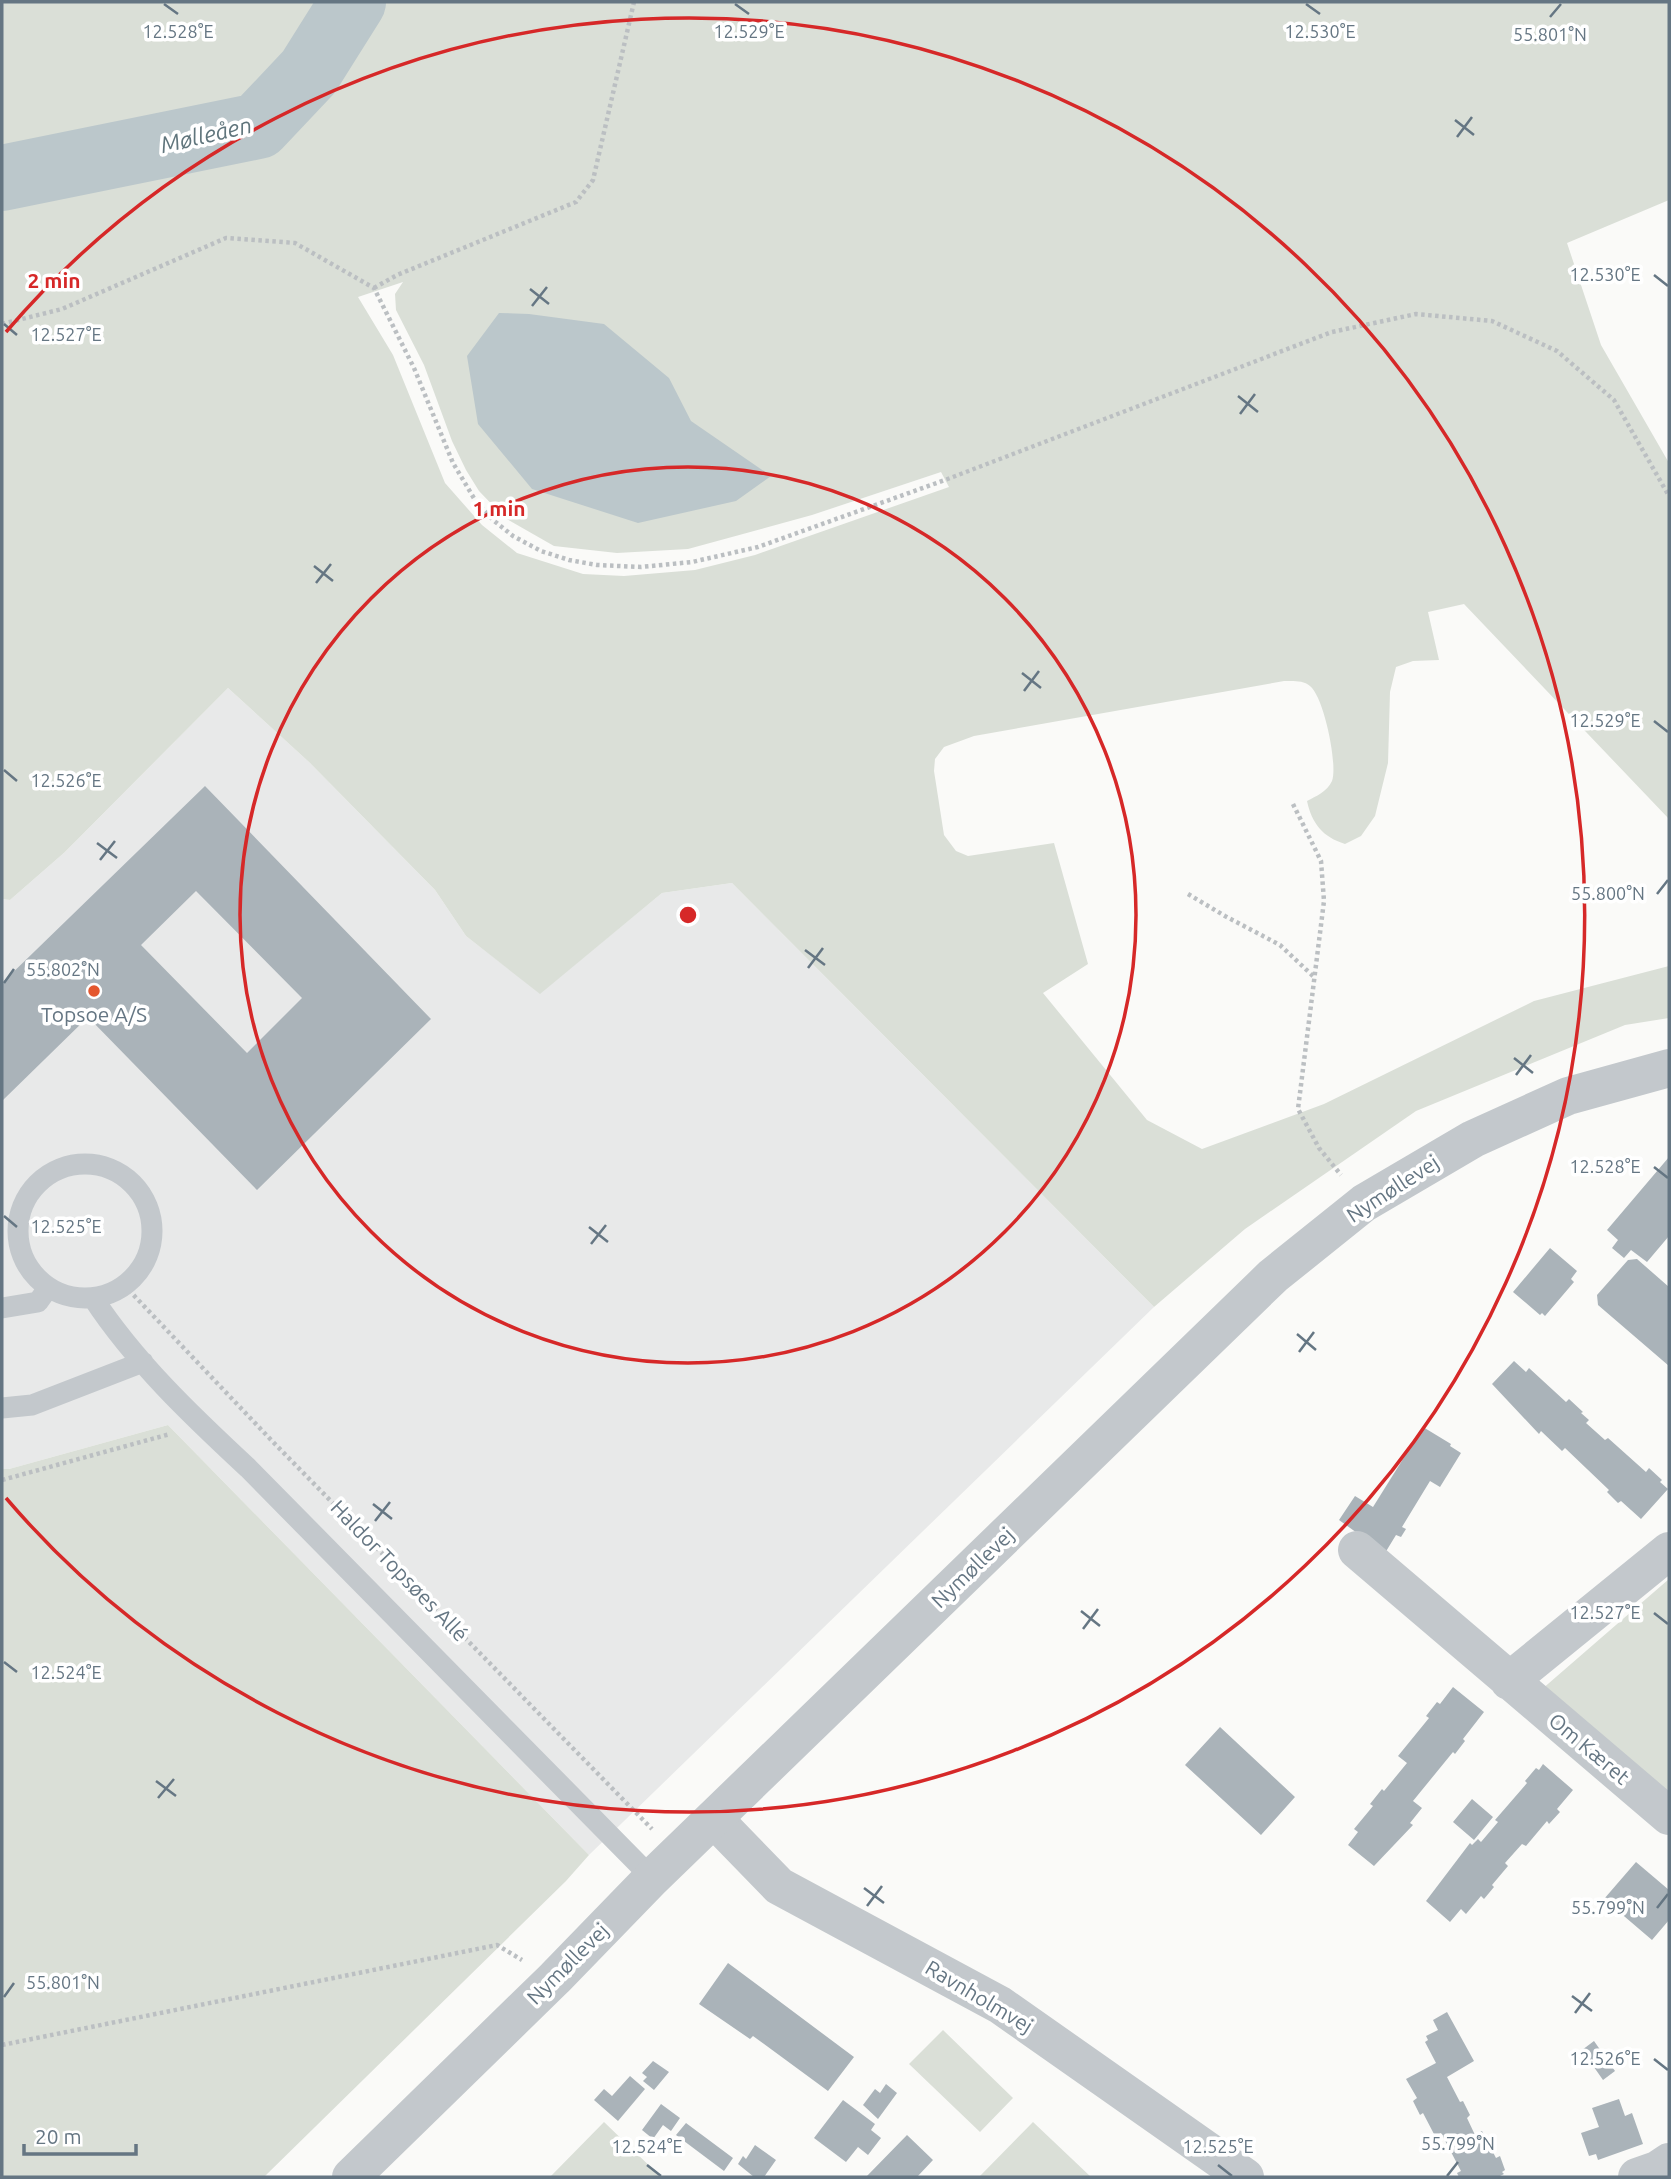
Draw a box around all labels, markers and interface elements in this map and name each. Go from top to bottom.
text: 12.528°E [142,21,214,41]
text: 12.529°E [713,21,785,41]
text: 12.530°E [1284,21,1356,41]
text: 55.801°N [1513,24,1587,44]
water label: Mølleåen [158,112,254,157]
text: 12.530°E [1569,264,1641,284]
text: 2 min [27,268,81,292]
text: 12.527°E [30,324,102,344]
text: 1 min [472,496,526,520]
text: 12.529°E [1569,710,1641,730]
text: 12.526°E [30,770,102,790]
text: 55.800°N [1571,883,1645,903]
centre of rings [676,903,700,927]
text: 55.802°N [26,959,100,979]
marker: Topsoe A/S [86,983,102,999]
place label: Topsoe A/S [41,1002,147,1026]
street label: Nymøllevej [1342,1149,1443,1227]
text: 12.528°E [1569,1156,1641,1176]
text: 12.525°E [30,1216,102,1236]
street label: Haldor Topsøes Allé [326,1495,473,1646]
street label: Nymøllevej [926,1522,1018,1612]
text: 12.527°E [1569,1602,1641,1622]
text: 12.524°E [30,1662,102,1682]
street label: Om Kæret [1544,1708,1635,1789]
text: 55.799°N [1571,1897,1645,1917]
street label: Nymøllevej [522,1918,613,2009]
street label: Ravnholmvej [922,1955,1037,2038]
text: 55.801°N [26,1972,100,1992]
text: 12.526°E [1569,2048,1641,2068]
scale bar [24,2112,136,2156]
text: 20 m [35,2124,82,2148]
text: 55.799°N [1421,2133,1495,2153]
text: 12.524°E [611,2136,683,2156]
text: 12.525°E [1182,2136,1254,2156]

